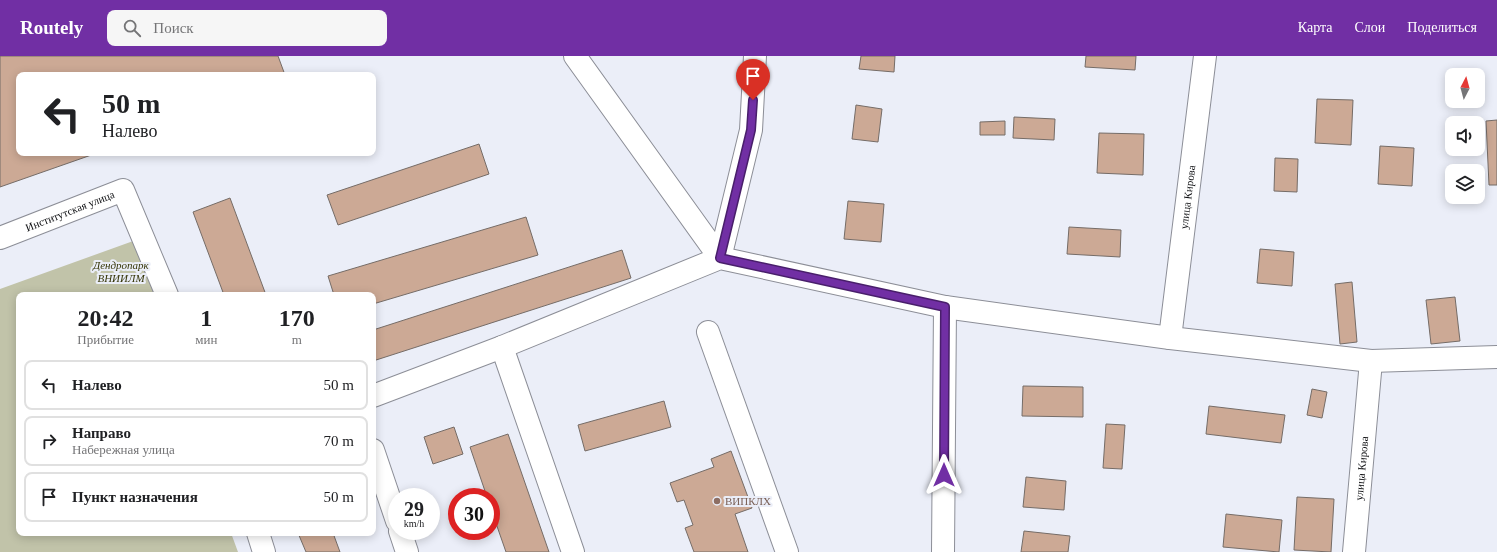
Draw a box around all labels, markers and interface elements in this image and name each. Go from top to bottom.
search box [107,10,387,46]
text: Routely [20,17,83,38]
icon: search [121,17,143,39]
text: Поиск [153,20,194,36]
text: Карта [1298,20,1332,35]
text: Слои [1354,20,1385,35]
text: Поделиться [1407,20,1477,35]
pin [736,59,770,100]
icon: arrive [742,65,764,87]
north arrow [1445,68,1485,108]
map controls [1445,68,1485,204]
icon: left [36,88,88,140]
text: 50 m [102,88,160,119]
button: sound [1445,116,1485,156]
text: Налево [102,121,158,141]
street label: улица Кирова [1178,164,1197,230]
button: layers [1445,164,1485,204]
street label: Институтская улица [24,188,116,234]
park label: Дендропарк ВНИИЛМ [92,259,150,284]
text: 20:42 [78,305,134,331]
text: 1 [200,305,212,331]
text: 170 [279,305,315,331]
text: Прибытие [77,332,134,347]
text: мин [195,332,217,347]
text: m [292,332,302,347]
icon: left [38,374,60,396]
text: Налево [72,377,122,393]
text: 50 m [324,377,354,393]
text: Направо [72,425,131,441]
icon: right [38,430,60,452]
text: 70 m [324,433,354,449]
street label: улица Кирова [1353,436,1370,501]
text: Набережная улица [72,442,175,457]
position arrow [923,454,965,496]
icon: arrive [38,486,60,508]
speed limit sign: 30 [448,488,500,540]
text: Пункт назначения [72,489,198,505]
text: 50 m [324,489,354,505]
place label: ВИПКЛХ [725,495,771,507]
marker: ВИПКЛХ [712,496,722,506]
text: 29 [404,498,424,520]
text: km/h [404,518,424,529]

